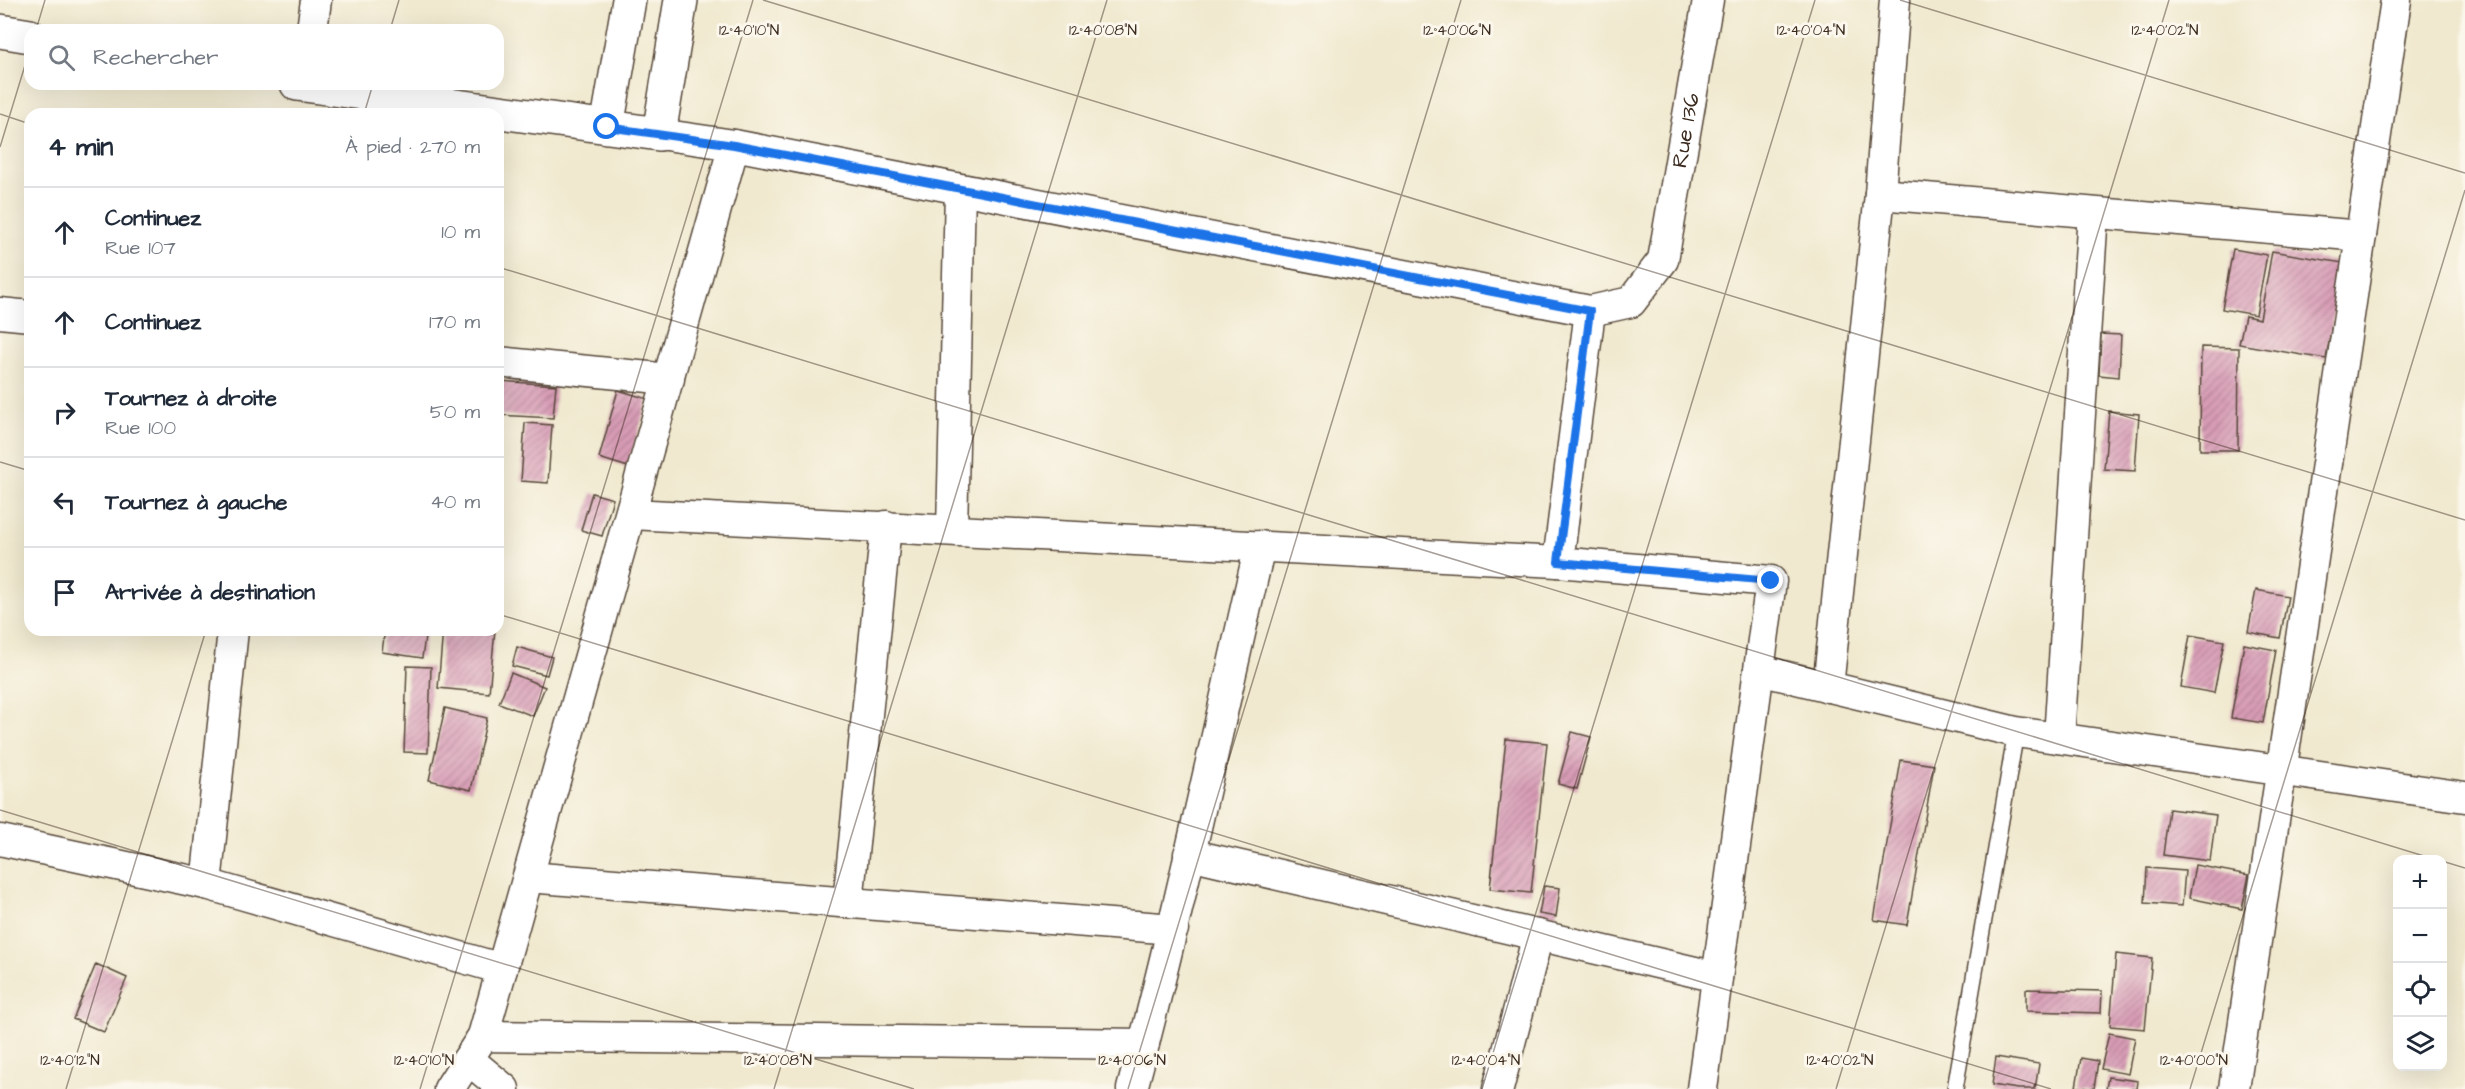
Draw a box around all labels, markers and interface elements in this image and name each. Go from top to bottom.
text: 12°40'10"N [719,20,779,41]
text: 12°40'08"N [1069,20,1137,41]
text: 12°40'06"N [1423,20,1491,41]
text: 12°40'04"N [1777,20,1845,41]
text: 12°40'02"N [2132,20,2198,41]
search box [24,24,504,90]
icon: search [45,41,78,74]
text: Rechercher [93,42,218,73]
street label: Rue 136 [1664,90,1707,170]
route start [593,113,619,139]
text: 4 min [48,129,113,165]
text: À pied · 270 m [345,133,480,161]
text: Continuez [105,203,201,234]
icon: ahead [48,216,81,249]
text: 10 m [441,218,480,246]
text: Rue 107 [105,234,176,262]
icon: ahead [48,306,81,339]
text: Continuez [105,307,201,338]
text: 170 m [429,308,480,336]
text: Tournez à droite [105,383,277,414]
icon: right [48,396,81,429]
text: 50 m [430,398,480,426]
text: Rue 100 [105,414,176,442]
icon: left [48,486,81,519]
text: Tournez à gauche [105,487,287,518]
text: 40 m [430,488,480,516]
route end [1757,567,1783,593]
icon: arrive [48,576,81,609]
text: Arrivée à destination [105,577,315,608]
map controls [2393,855,2447,1071]
button: + [2393,855,2447,909]
button: − [2393,909,2447,963]
button: locate [2393,963,2447,1017]
button: layers [2393,1017,2447,1071]
text: 12°40'12"N [40,1050,100,1071]
text: 12°40'10"N [394,1050,454,1071]
text: 12°40'08"N [744,1050,812,1071]
text: 12°40'06"N [1098,1050,1166,1071]
text: 12°40'04"N [1452,1050,1520,1071]
text: 12°40'02"N [1807,1050,1873,1071]
text: 12°40'00"N [2160,1050,2228,1071]

